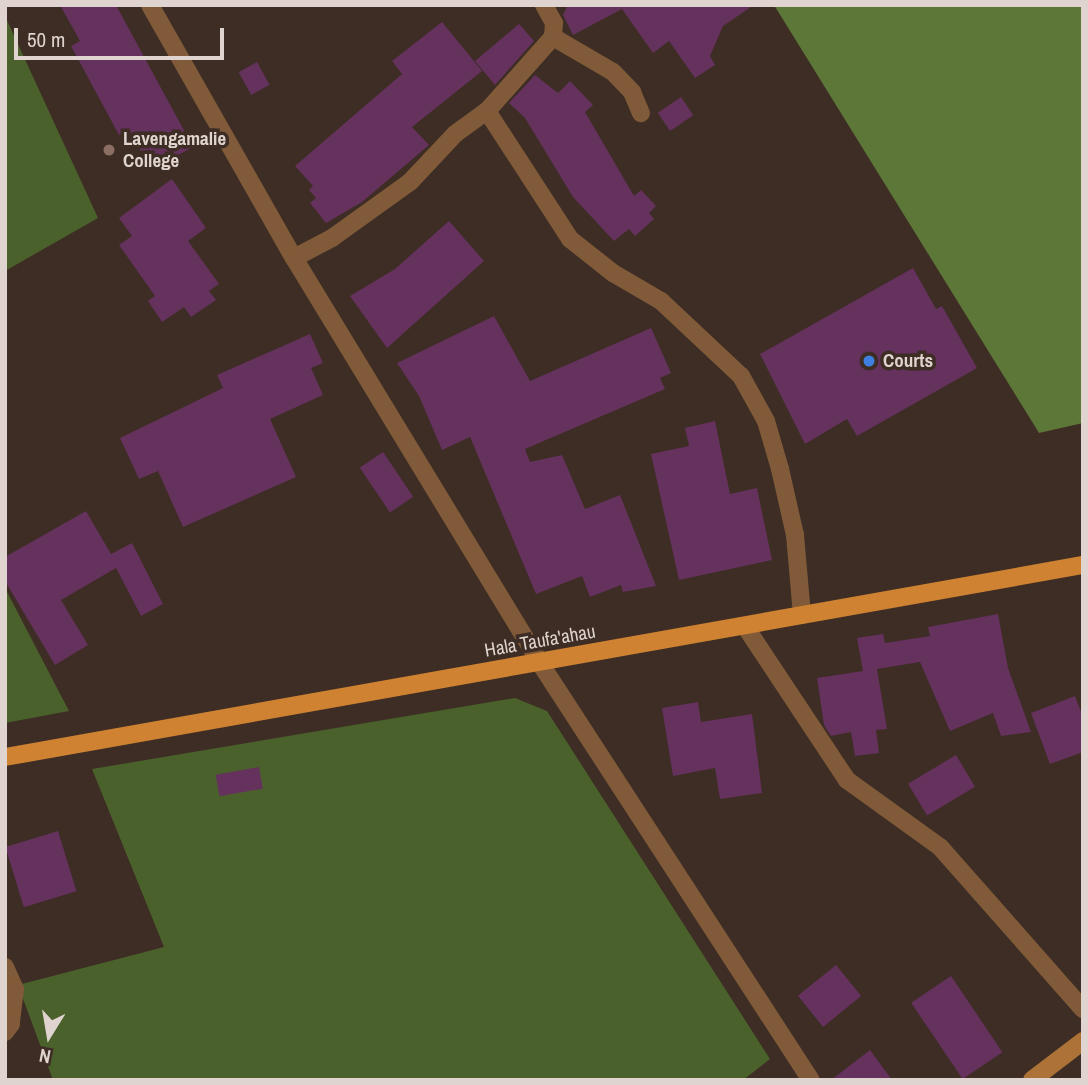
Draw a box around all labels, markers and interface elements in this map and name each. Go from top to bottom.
scale bar [18,14,228,58]
text: 50 m [27,25,65,54]
place label: Lavengamalie College [123,128,226,172]
marker: Lavengamalie College [101,142,117,158]
place label: Courts [883,350,933,372]
marker: Courts [861,353,877,369]
street label: Hala Taufa'ahau [483,620,597,662]
north arrow [14,1001,84,1071]
text: N [37,1043,53,1070]

